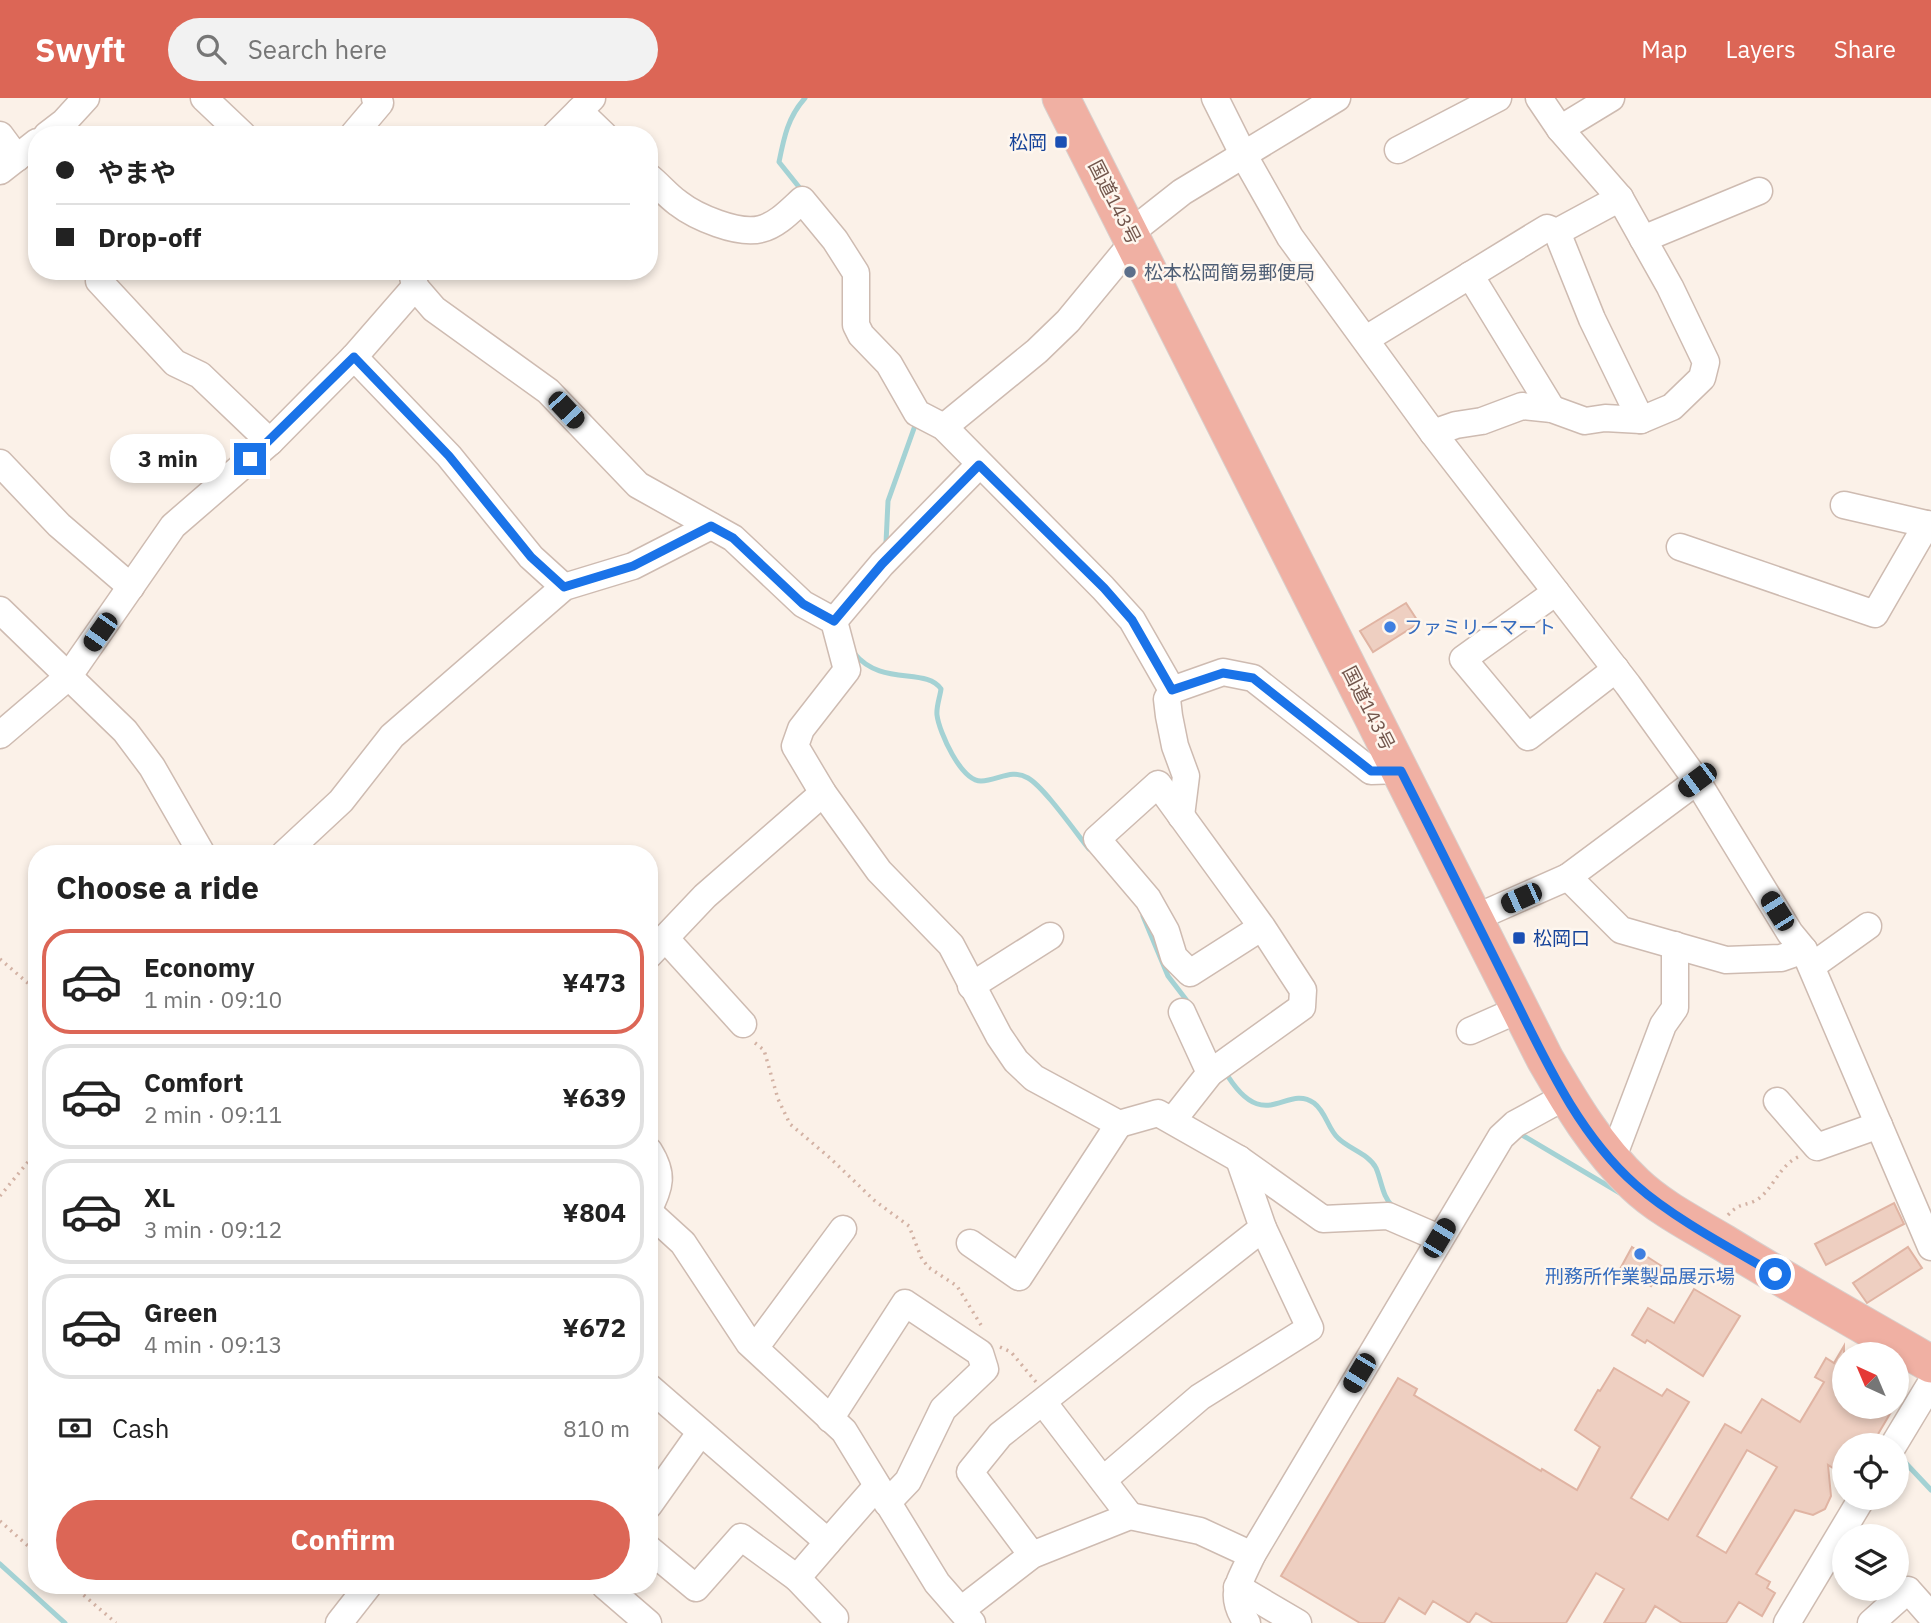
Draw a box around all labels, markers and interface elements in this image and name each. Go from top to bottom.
search box [168,18,658,81]
text: Swyft [35,28,126,71]
icon: search [192,30,230,68]
text: Search here [248,32,387,66]
text: Map [1641,33,1688,65]
text: Layers [1726,33,1796,65]
text: Share [1834,33,1896,65]
place label: 松岡 [1009,130,1047,154]
marker: 松岡 [1053,134,1069,150]
text: やまや [98,155,176,189]
street label: 国道143号 [1084,156,1146,248]
text: Drop-off [98,220,201,254]
place label: 松本松岡簡易郵便局 [1144,260,1315,284]
marker: 松本松岡簡易郵便局 [1122,264,1138,280]
car [544,387,589,433]
callout: 3 min [110,434,226,484]
text: 3 min [138,443,198,473]
route end [234,443,266,475]
car [80,609,121,655]
place label: ファミリーマート [1404,615,1556,639]
marker: ファミリーマート [1382,619,1398,635]
street label: 国道143号 [1338,662,1400,754]
car [1674,759,1721,801]
text: Choose a ride [56,866,259,908]
car [1498,880,1545,916]
car [1757,888,1798,934]
place label: 松岡口 [1533,926,1590,950]
marker: 松岡口 [1511,930,1527,946]
icon: car [60,950,123,1013]
text: Economy [144,950,255,984]
text: ¥473 [562,965,626,999]
text: 1 min · 09:10 [144,984,282,1014]
icon: car [60,1065,123,1128]
text: Comfort [144,1065,243,1099]
text: ¥639 [562,1080,626,1114]
text: 2 min · 09:11 [144,1099,282,1129]
icon: car [60,1180,123,1243]
text: XL [144,1180,175,1214]
text: ¥804 [562,1195,626,1229]
text: 3 min · 09:12 [144,1214,282,1244]
car [1420,1215,1459,1261]
marker: 刑務所作業製品展示場 [1632,1246,1648,1262]
route start [1759,1258,1791,1290]
place label: 刑務所作業製品展示場 [1545,1264,1735,1288]
icon: car [60,1295,123,1358]
text: Green [144,1295,218,1329]
text: ¥672 [562,1310,626,1344]
text: 4 min · 09:13 [144,1329,282,1359]
north arrow [1832,1342,1909,1419]
map controls [1832,1342,1909,1601]
car [1340,1350,1379,1396]
icon: cash [56,1409,94,1447]
text: Cash [112,1411,169,1445]
text: 810 m [563,1413,630,1443]
button: locate [1832,1433,1909,1510]
button: Confirm [56,1500,630,1580]
button: layers [1832,1524,1909,1601]

